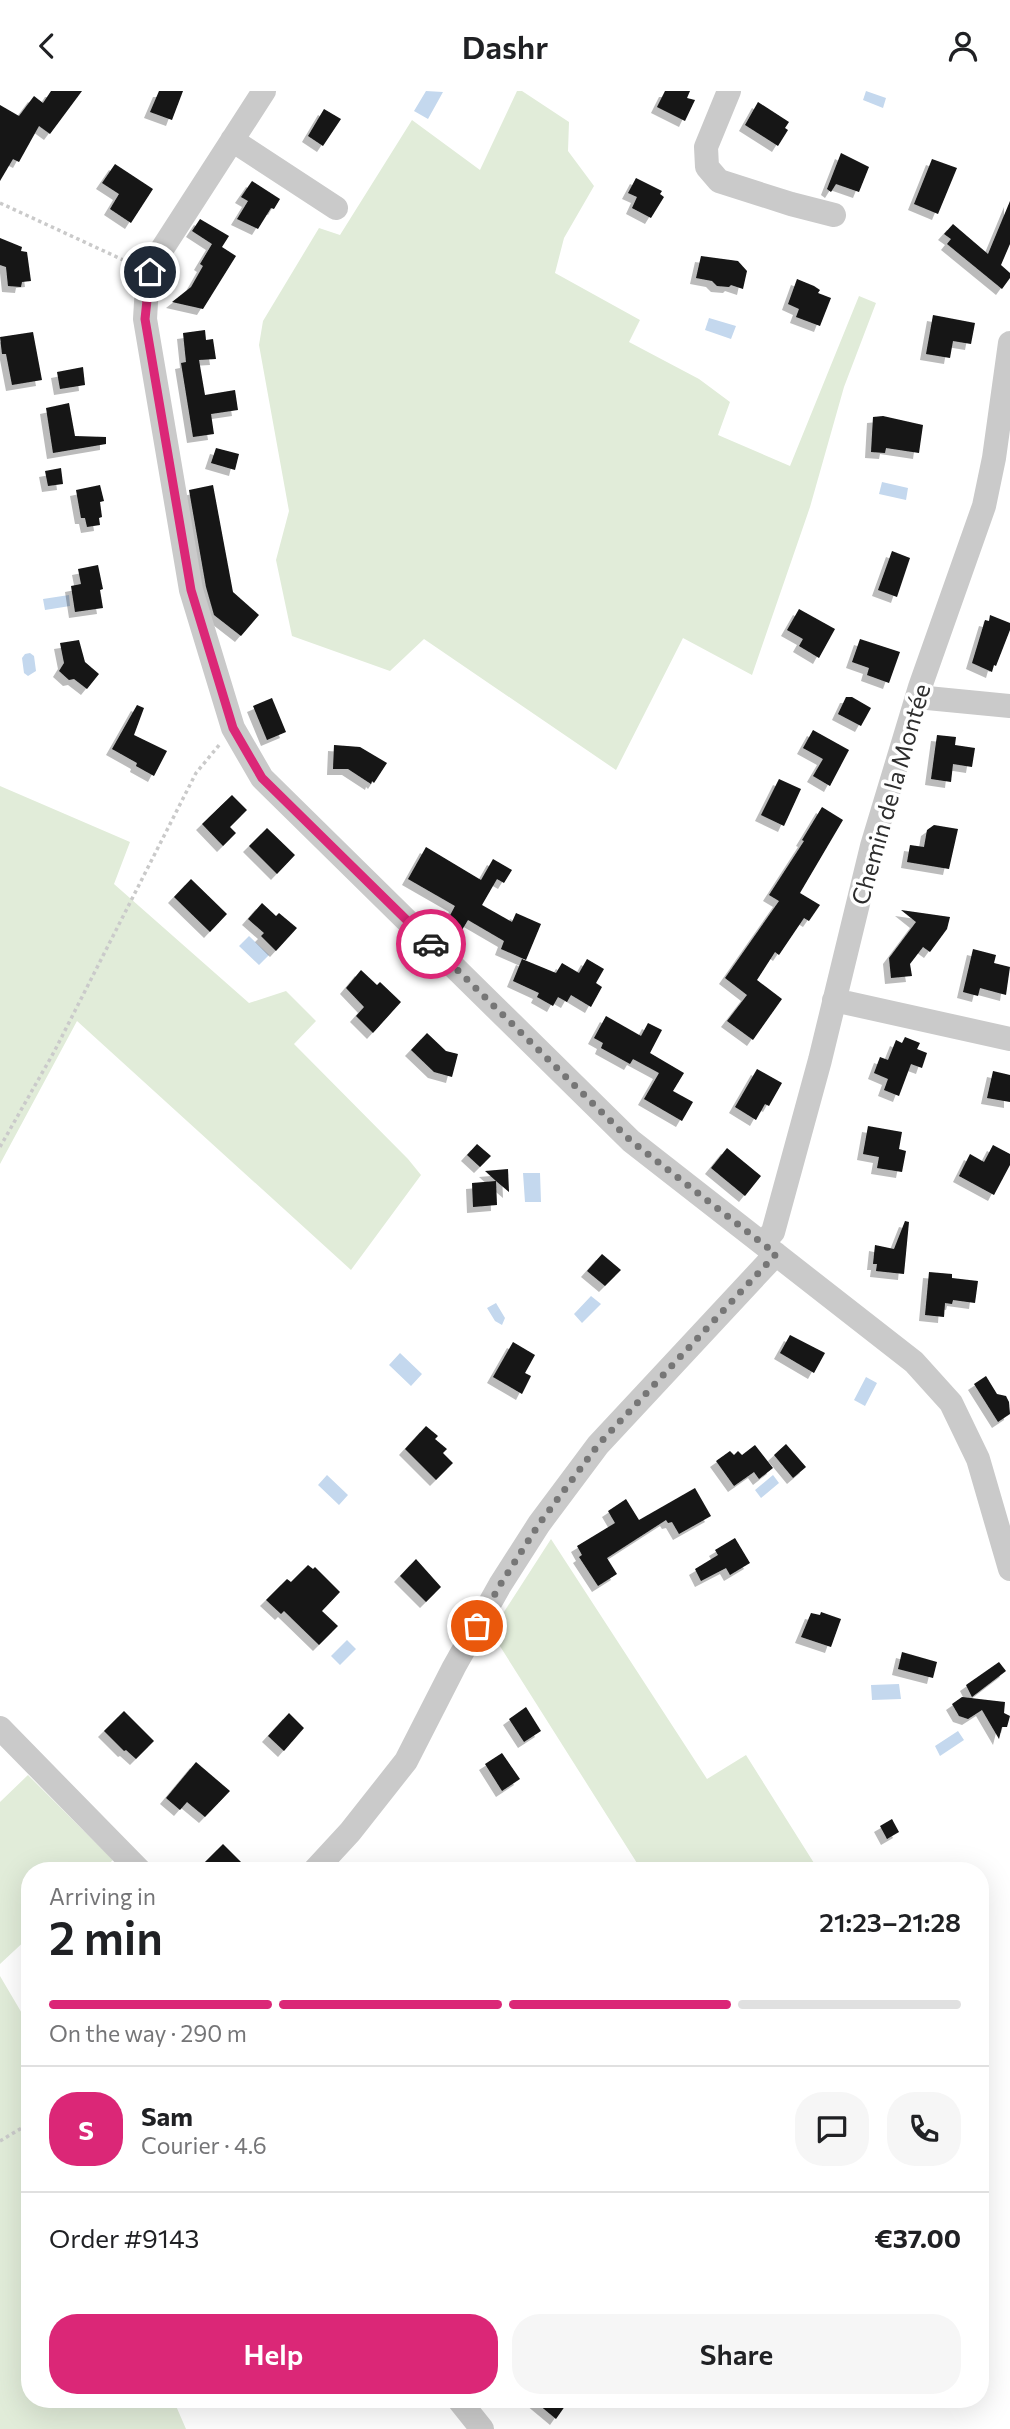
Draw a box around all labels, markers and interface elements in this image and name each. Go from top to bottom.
text: Dashr [462,26,548,66]
icon: back [28,27,66,65]
icon: person [944,27,982,65]
pin [120,242,180,302]
icon: home [131,253,169,291]
street label: Chemin de la Montée [845,680,935,908]
courier [396,909,466,979]
icon: car [412,925,450,963]
pin [447,1596,507,1656]
icon: bag [458,1607,496,1645]
text: Arriving in [49,1882,156,1910]
text: 21:23–21:28 [819,1906,961,1937]
text: 2 min [49,1908,163,1964]
text: On the way · 290 m [49,2019,247,2047]
button: chat [795,2092,869,2166]
button: phone [887,2092,961,2166]
text: Sam [141,2100,193,2131]
text: S [78,2114,94,2145]
text: Courier · 4.6 [141,2131,267,2159]
text: Order #9143 [49,2222,199,2253]
text: €37.00 [874,2222,961,2253]
button: Help [49,2314,498,2394]
button: Share [512,2314,961,2394]

